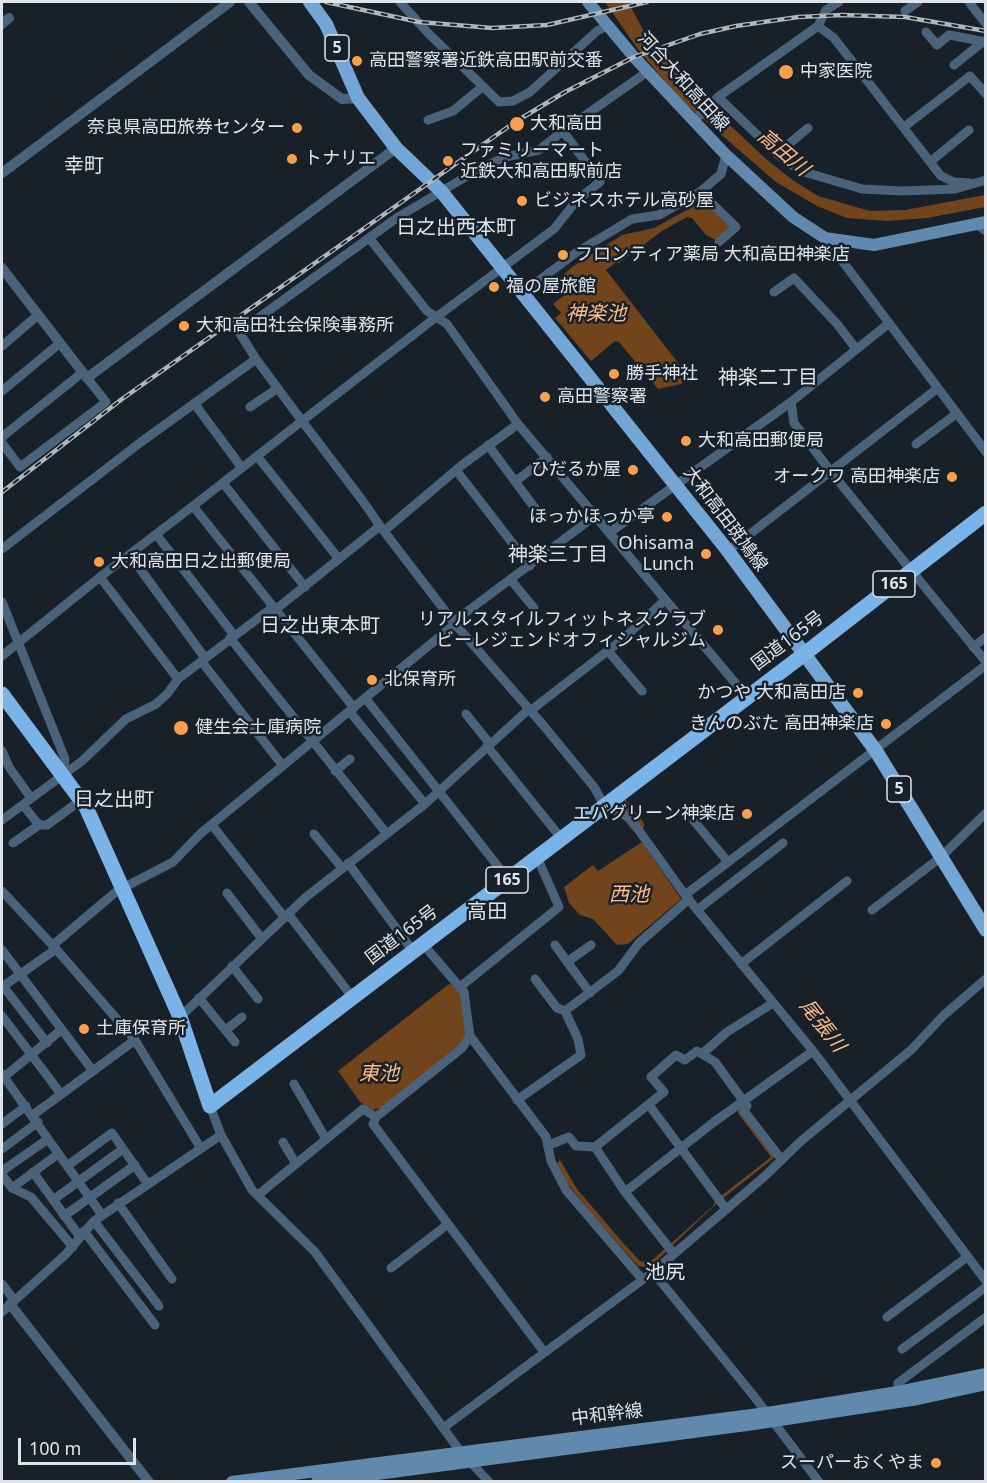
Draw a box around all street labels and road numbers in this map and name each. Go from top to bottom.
street label: 河合大和高田線 [633,28,733,136]
road number: 5 [325,35,349,61]
street label: 大和高田斑鳩線 [678,462,772,576]
road number: 165 [873,571,915,597]
street label: 国道165号 [748,607,828,675]
road number: 5 [887,776,911,802]
road number: 165 [486,867,528,893]
street label: 国道165号 [362,901,442,969]
street label: 中和幹線 [570,1400,644,1430]

